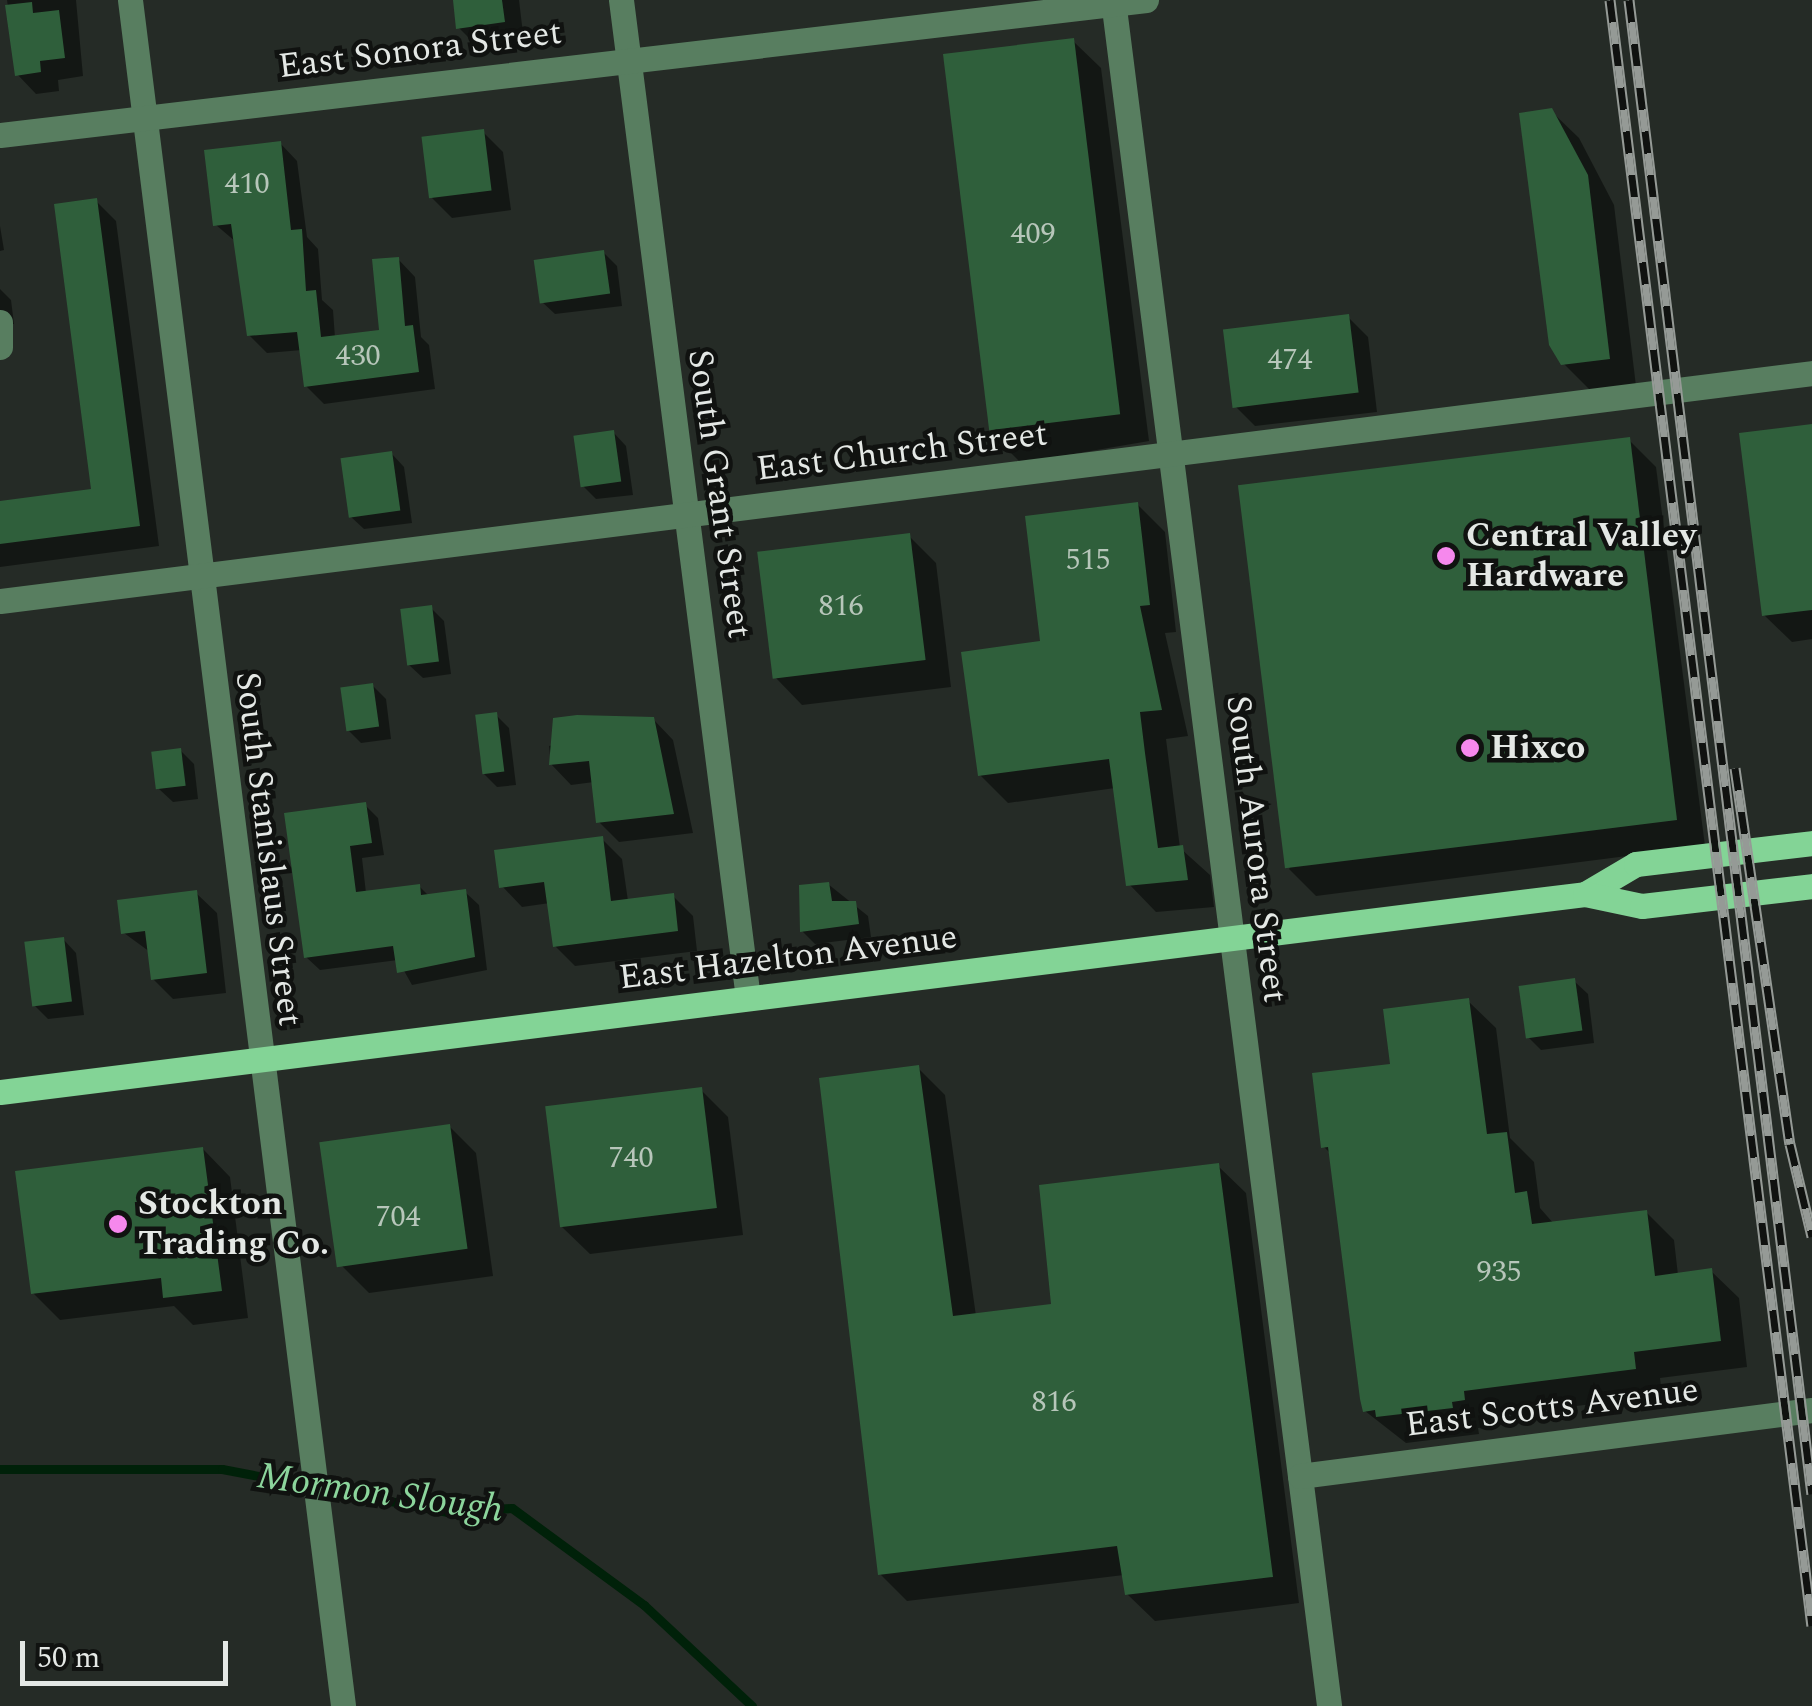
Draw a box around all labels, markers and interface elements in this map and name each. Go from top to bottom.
street label: East Sonora Street [276,12,564,88]
house number: 410 [225,166,269,202]
house number: 409 [1011,216,1055,252]
house number: 430 [336,338,380,374]
house number: 474 [1268,342,1312,378]
street label: South Grant Street [678,347,760,641]
street label: East Church Street [754,413,1050,491]
place label: Central Valley Hardware [1466,515,1696,597]
house number: 515 [1066,542,1110,578]
marker: Central Valley Hardware [1435,545,1457,567]
house number: 816 [819,588,863,624]
street label: South Stanislaus Street [225,669,311,1029]
street label: South Aurora Street [1216,693,1296,1005]
place label: Hixco [1490,727,1585,769]
marker: Hixco [1459,737,1481,759]
street label: East Hazelton Avenue [616,916,960,1000]
house number: 740 [609,1140,653,1176]
place label: Stockton Trading Co. [138,1183,329,1265]
house number: 704 [376,1199,420,1235]
marker: Stockton Trading Co. [107,1213,129,1235]
house number: 935 [1477,1254,1521,1290]
street label: East Scotts Avenue [1403,1369,1701,1447]
house number: 816 [1032,1384,1076,1420]
water label: Mormon Slough [254,1454,506,1534]
scale bar [25,1621,232,1683]
text: 50 m [37,1635,100,1681]

